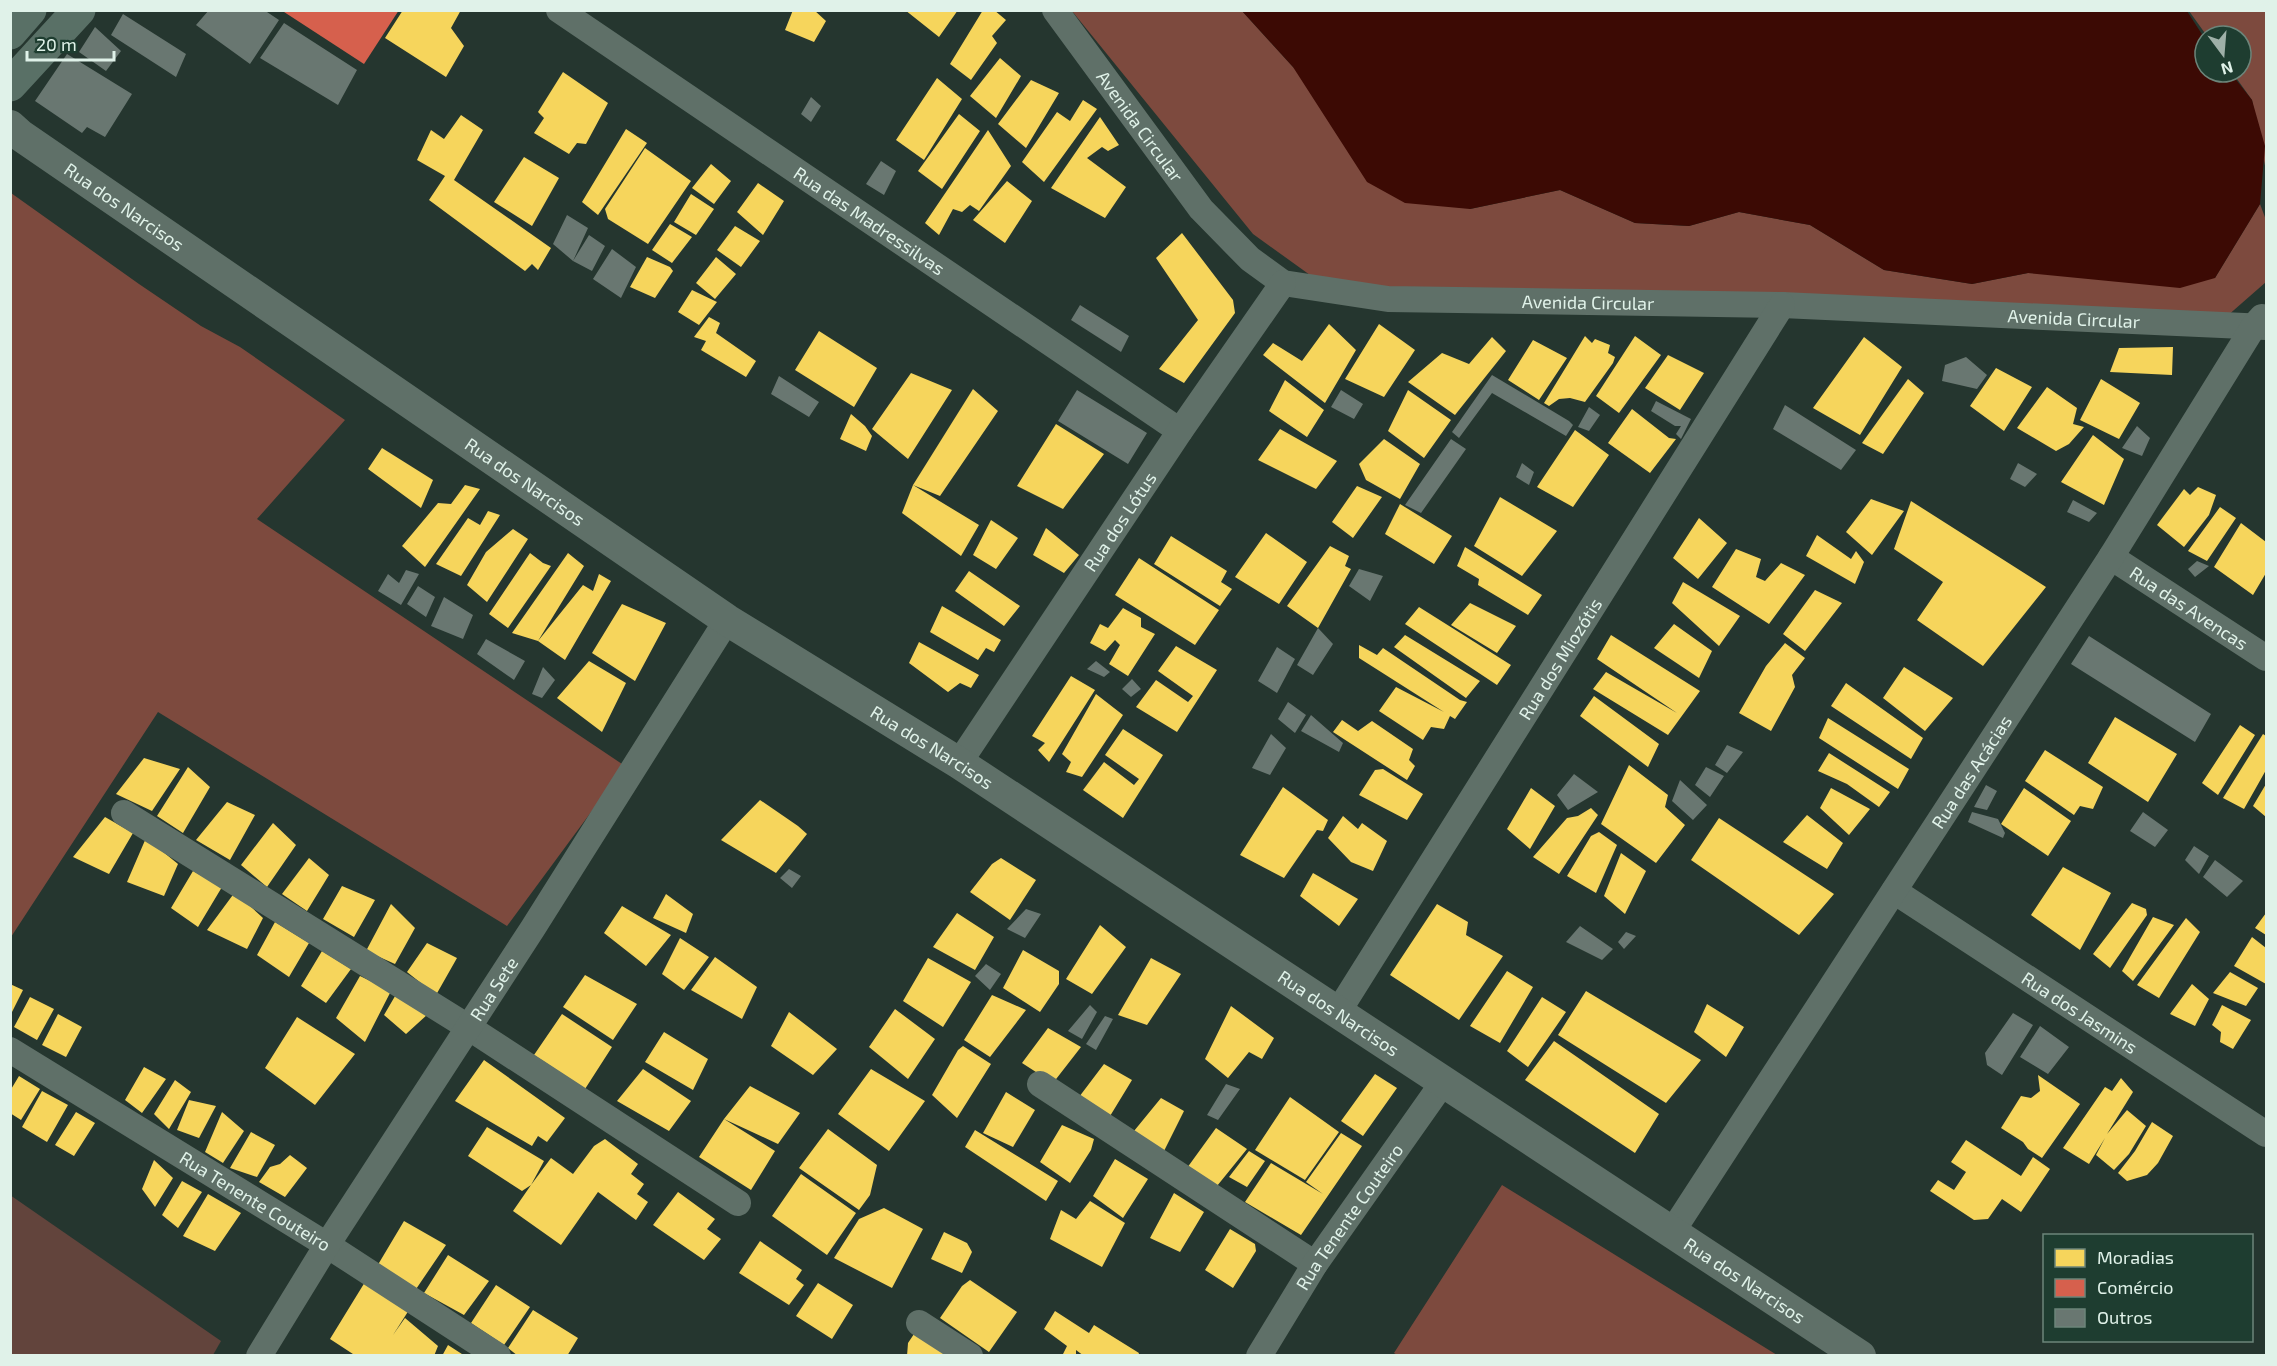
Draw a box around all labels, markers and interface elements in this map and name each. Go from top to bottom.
scale bar [27,24,114,62]
north arrow [2193,24,2253,84]
text: 20 m [36,33,77,55]
text: N [2219,58,2235,80]
street label: Avenida Circular [1092,66,1188,186]
street label: Rua dos Narcisos [60,158,188,255]
street label: Rua das Madressilvas [790,161,949,279]
street label: Avenida Circular [1522,290,1654,314]
street label: Avenida Circular [2007,304,2140,332]
street label: Rua dos Narcisos [461,433,589,530]
street label: Rua dos Lótus [1079,468,1161,575]
street label: Rua das Avencas [2126,561,2252,654]
street label: Rua dos Miozótis [1513,594,1606,724]
street label: Rua dos Narcisos [867,700,998,794]
street label: Rua das Acácias [1927,711,2016,832]
street label: Rua Sete [465,953,522,1025]
street label: Rua dos Narcisos [1274,965,1403,1061]
street label: Rua dos Jasmins [2018,967,2142,1058]
street label: Rua Tenente Couteiro [1291,1139,1407,1294]
street label: Rua Tenente Couteiro [176,1146,335,1256]
street label: Rua dos Narcisos [1680,1232,1809,1328]
legend [2043,1234,2253,1342]
text: Moradias [2097,1246,2174,1268]
text: Comércio [2097,1276,2173,1298]
text: Outros [2097,1306,2153,1328]

